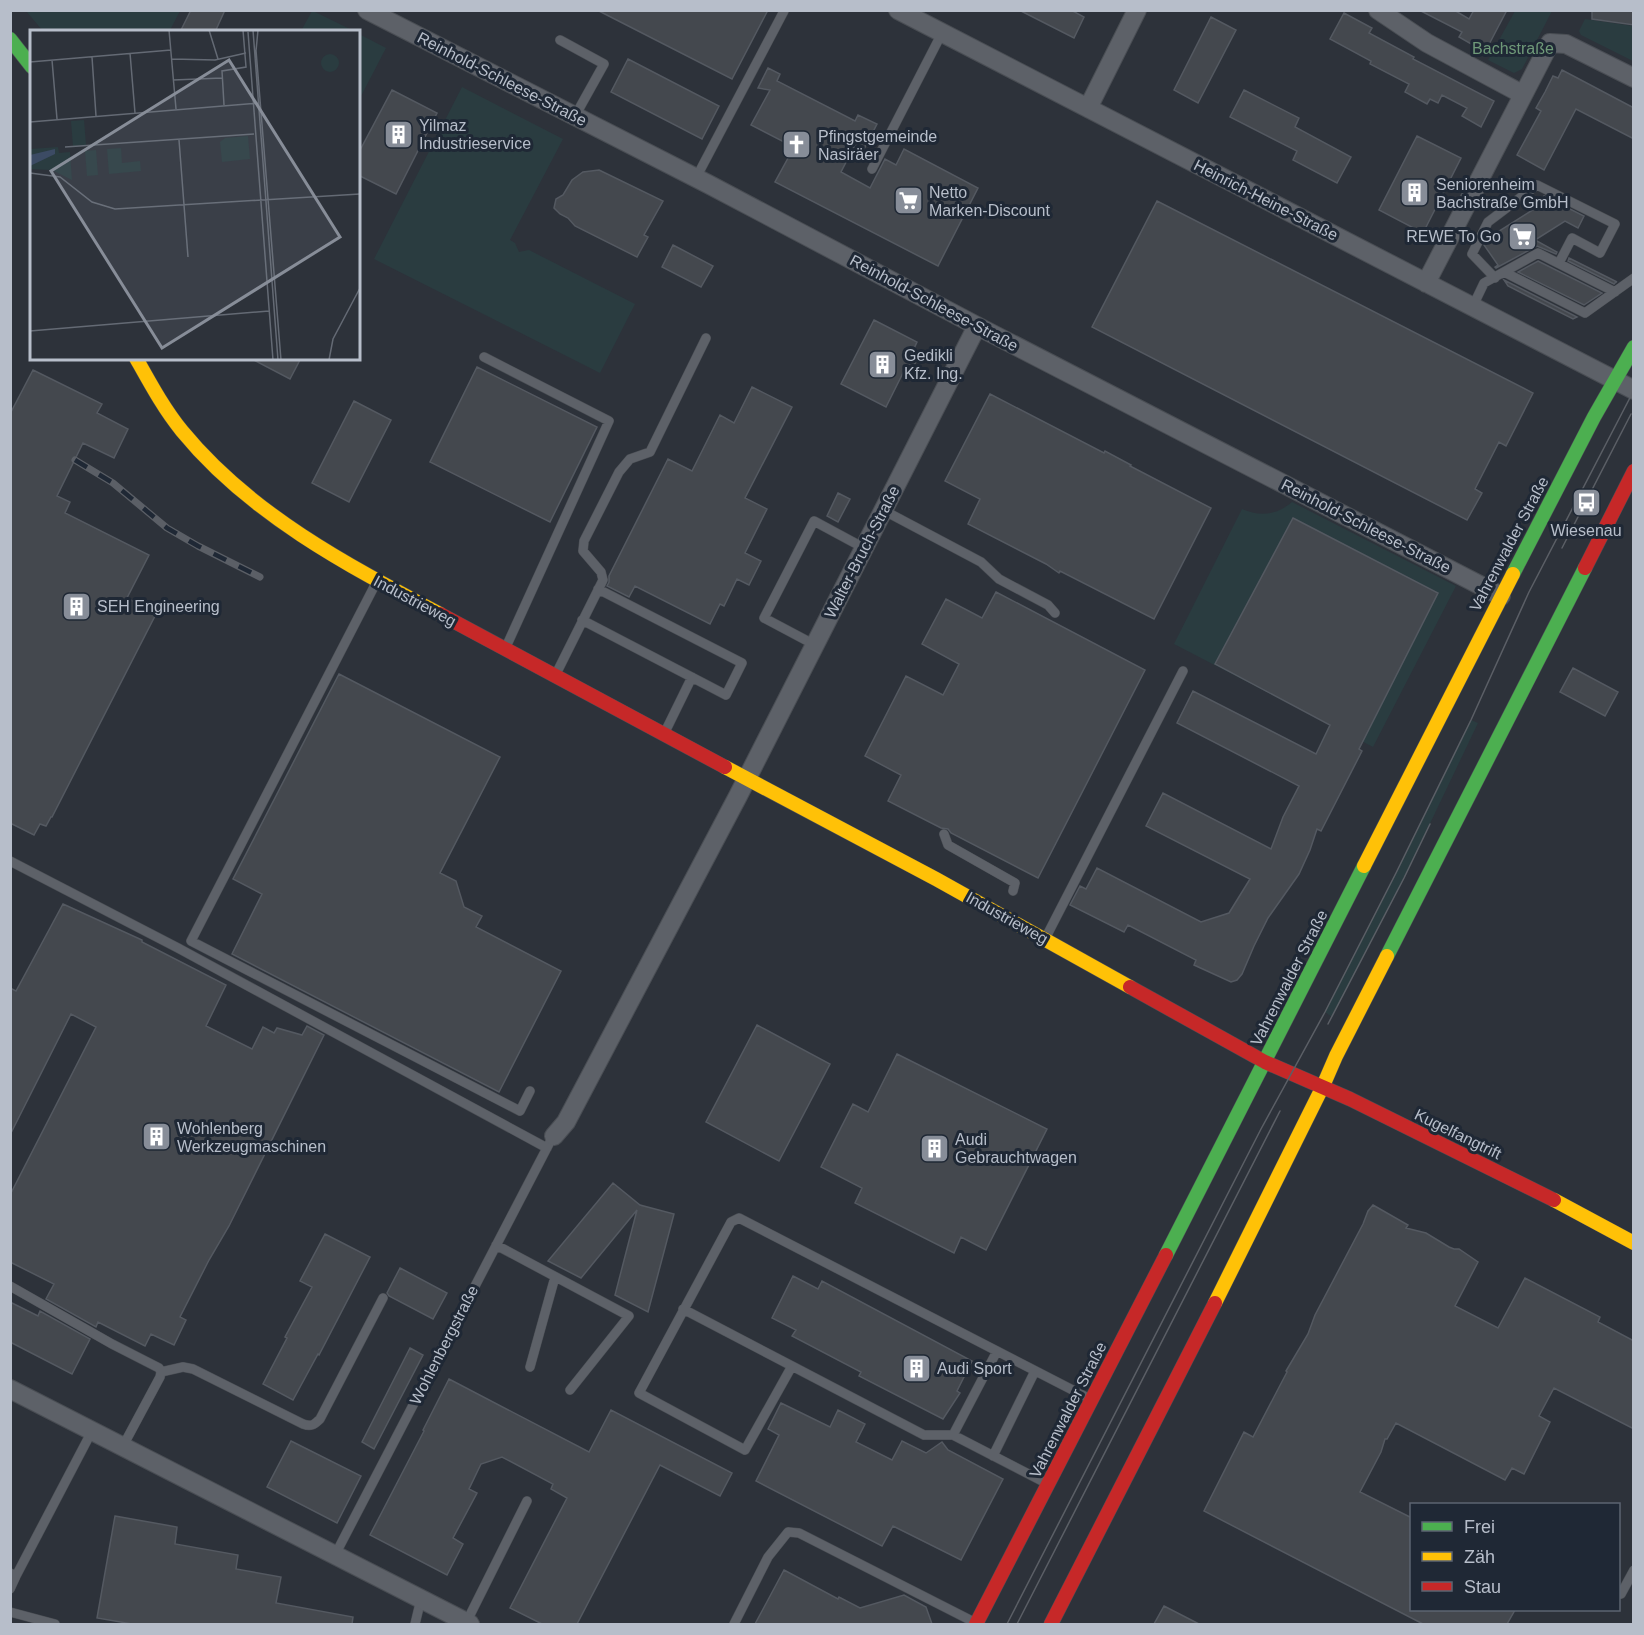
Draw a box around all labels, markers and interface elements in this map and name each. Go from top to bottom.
street label: Reinhold-Schleese-Straße [415,29,590,129]
inset map [30,30,360,360]
park label: Bachstraße [1472,40,1554,57]
place label: Yilmaz Industrieservice [419,117,531,152]
building icon: Yilmaz Industrieservice [382,118,414,150]
place label: Pfingstgemeinde Nasiräer [818,128,937,163]
church icon: Pfingstgemeinde Nasiräer [781,129,813,161]
street label: Heinrich-Heine-Straße [1191,156,1341,244]
place label: Seniorenheim Bachstraße GmbH [1436,176,1568,211]
building icon: Seniorenheim Bachstraße GmbH [1399,177,1431,209]
place label: Netto Marken-Discount [929,184,1050,219]
supermarket icon: Netto Marken-Discount [892,185,924,217]
supermarket icon: REWE To Go [1506,220,1538,252]
place label: REWE To Go [1406,228,1501,245]
street label: Reinhold-Schleese-Straße [847,251,1021,355]
place label: Gedikli Kfz. Ing. [904,347,963,382]
building icon: Gedikli Kfz. Ing. [867,348,899,380]
street label: Vahrenwalder Straße [1466,474,1552,614]
street label: Reinhold-Schleese-Straße [1279,476,1454,576]
street label: Walter-Bruch-Straße [821,483,903,621]
bus stop icon: Wiesenau [1570,486,1602,518]
place label: Wiesenau [1550,522,1622,539]
street label: Industrieweg [371,572,459,630]
building icon: SEH Engineering [60,590,92,622]
place label: SEH Engineering [97,598,220,615]
street label: Industrieweg [963,889,1051,947]
street label: Vahrenwalder Straße [1247,907,1331,1049]
street label: Kugelfangtrift [1412,1106,1505,1163]
place label: Wohlenberg Werkzeugmaschinen [177,1120,326,1155]
building icon: Wohlenberg Werkzeugmaschinen [140,1121,172,1153]
place label: Audi Gebrauchtwagen [955,1131,1077,1166]
building icon: Audi Gebrauchtwagen [918,1132,950,1164]
street label: Wohlenbergstraße [407,1283,481,1407]
street label: Vahrenwalder Straße [1026,1339,1110,1481]
building icon: Audi Sport [900,1352,932,1384]
place label: Audi Sport [937,1360,1012,1377]
legend [1410,1503,1620,1611]
text: Frei [1464,1517,1495,1537]
text: Zäh [1464,1547,1495,1567]
text: Stau [1464,1577,1501,1597]

